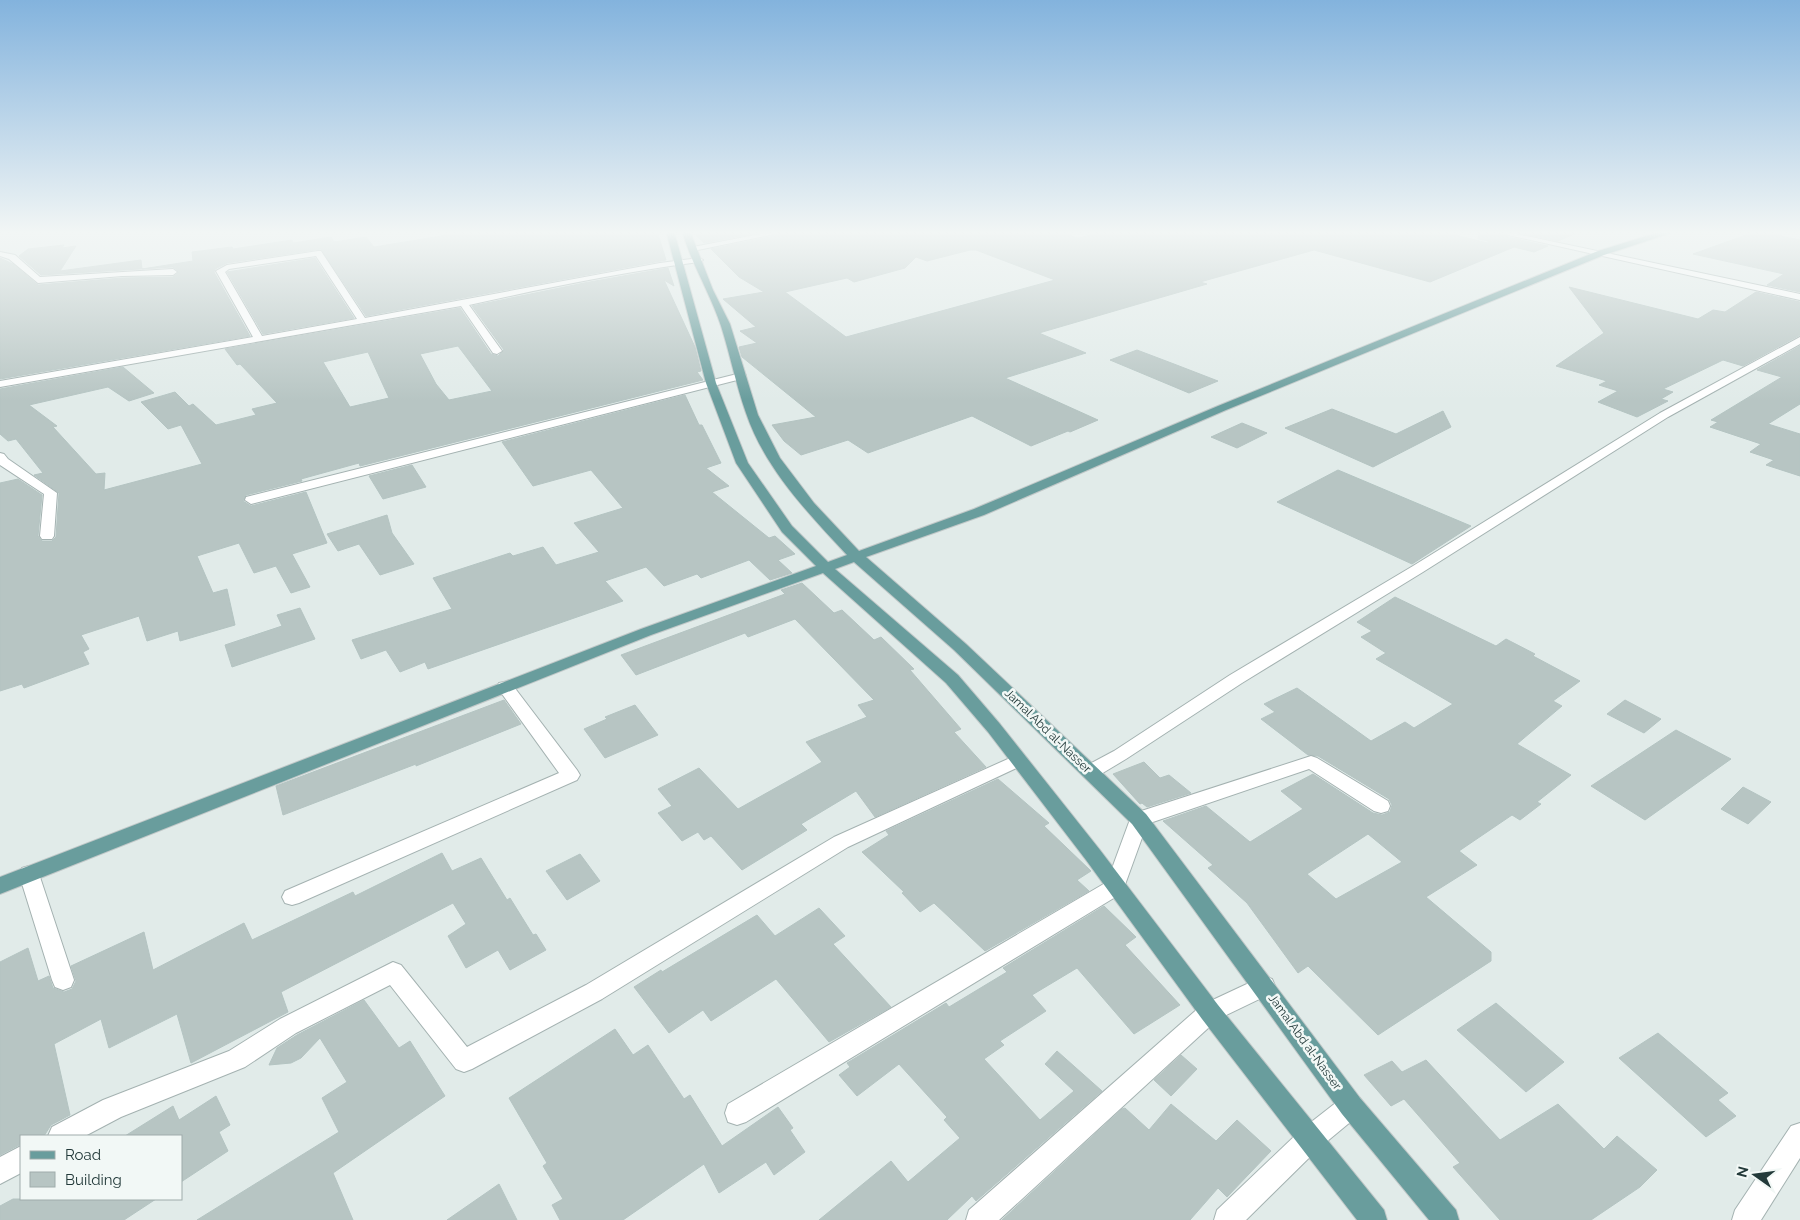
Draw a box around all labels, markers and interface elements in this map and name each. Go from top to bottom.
street label: Jamal Abd al-Nasser [1002,686,1095,776]
street label: Jamal Abd al-Nasser [1266,991,1345,1093]
legend [20,1135,182,1200]
text: Road [65,1146,101,1164]
north arrow [1730,1150,1780,1200]
text: N [1733,1165,1751,1179]
text: Building [65,1171,122,1189]

